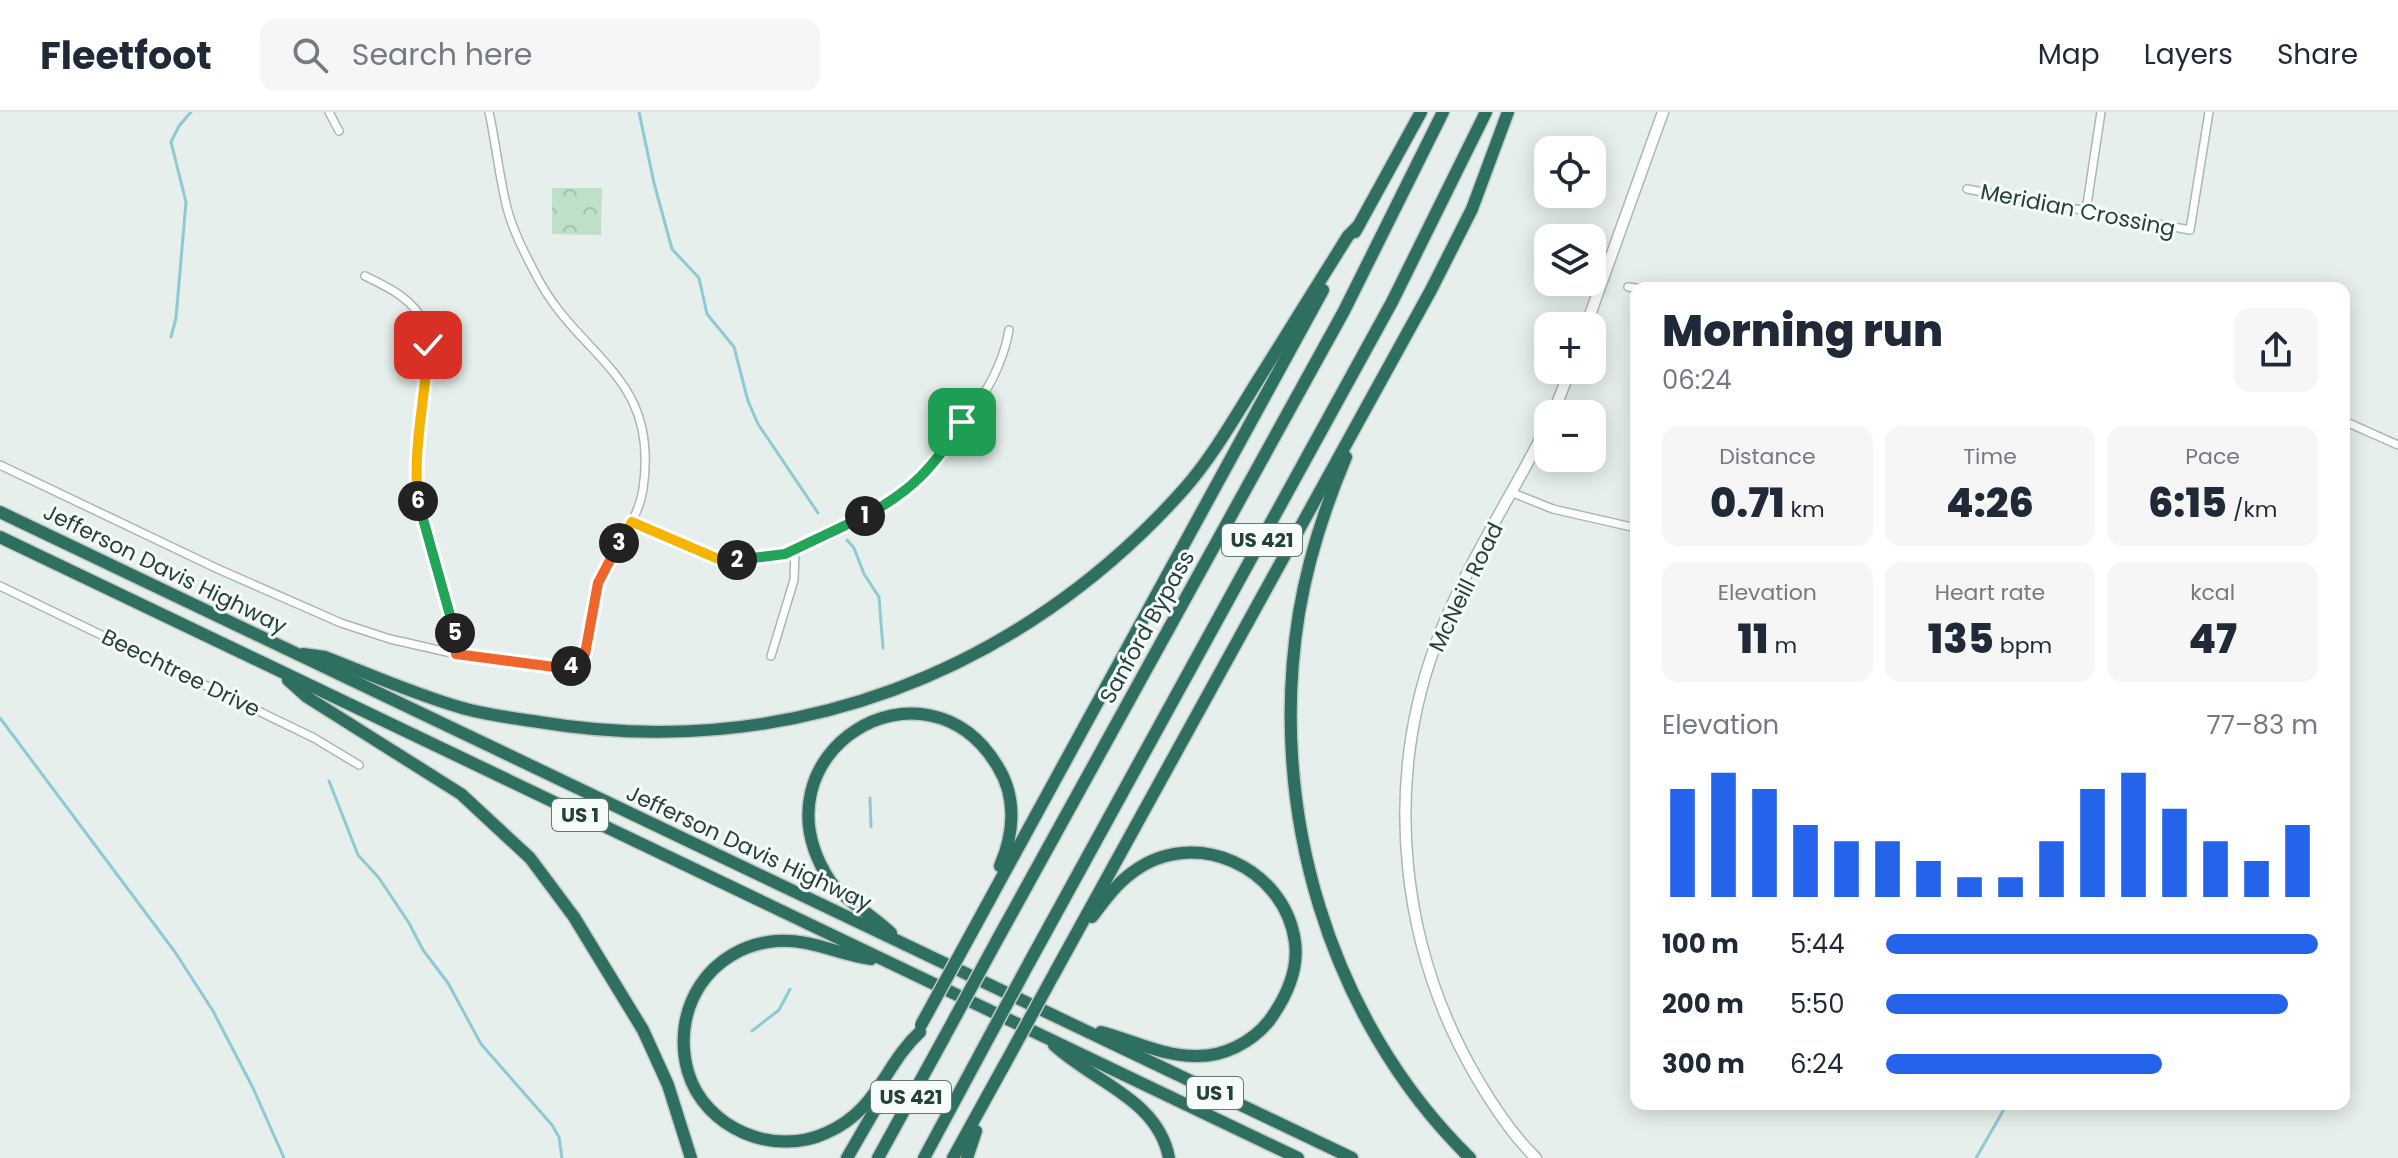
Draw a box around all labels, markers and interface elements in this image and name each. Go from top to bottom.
search box [260,19,820,91]
text: Fleetfoot [40,29,212,82]
icon: search [288,33,332,77]
text: Search here [352,33,532,76]
text: Map [2038,35,2100,74]
text: Layers [2144,35,2233,74]
text: Share [2277,35,2358,74]
map controls [1534,136,1606,472]
button: locate [1534,136,1606,208]
street label: Meridian Crossing [1978,176,2178,244]
button: layers [1534,224,1606,296]
text: Morning run [1662,300,1943,361]
button: share [2234,308,2318,392]
pin [394,311,462,379]
button: + [1534,312,1606,384]
icon: check [406,323,450,367]
text: 06:24 [1662,362,1732,398]
pin [928,388,996,456]
icon: arrive [940,400,984,444]
button: − [1534,400,1606,472]
text: Distance [1719,441,1816,472]
text: Time [1963,441,2017,472]
text: Pace [2185,441,2240,472]
text: 0.71 [1710,475,1785,531]
text: 4:26 [1946,475,2034,531]
text: 6:15 [2148,475,2227,531]
pin: 6 [398,481,438,521]
text: 6 [411,485,425,516]
text: km [1785,494,1825,525]
text: /km [2227,494,2277,525]
street label: Jefferson Davis Highway [38,496,293,642]
pin: 1 [845,496,885,536]
text: 1 [861,500,869,531]
street label: McNeill Road [1421,517,1511,657]
pin: 3 [599,523,639,563]
road number: US 421 [1222,524,1302,556]
text: 3 [612,527,626,558]
pin: 2 [717,540,757,580]
text: 2 [731,544,743,575]
street label: Sanford Bypass [1092,545,1202,709]
text: Elevation [1718,577,1817,608]
text: Heart rate [1935,577,2045,608]
text: kcal [2190,577,2235,608]
text: 11 [1738,611,1769,667]
text: 135 [1928,611,1994,667]
text: 47 [2188,611,2237,667]
pin: 5 [435,613,475,653]
text: 5 [448,617,462,648]
street label: Beechtree Drive [97,621,265,725]
text: m [1769,630,1797,661]
text: bpm [1994,630,2052,661]
pin: 4 [551,646,591,686]
text: 4 [564,650,578,681]
text: Elevation [1662,707,1779,743]
text: 77–83 m [2207,707,2318,743]
street label: Jefferson Davis Highway [621,777,877,919]
road number: US 1 [552,799,608,831]
text: 100 m [1662,926,1739,962]
text: 5:44 [1790,926,1845,962]
text: 200 m [1662,986,1744,1022]
text: 5:50 [1790,986,1845,1022]
text: 300 m [1662,1046,1745,1082]
text: 6:24 [1790,1046,1843,1082]
road number: US 1 [1187,1077,1243,1109]
road number: US 421 [871,1081,951,1113]

